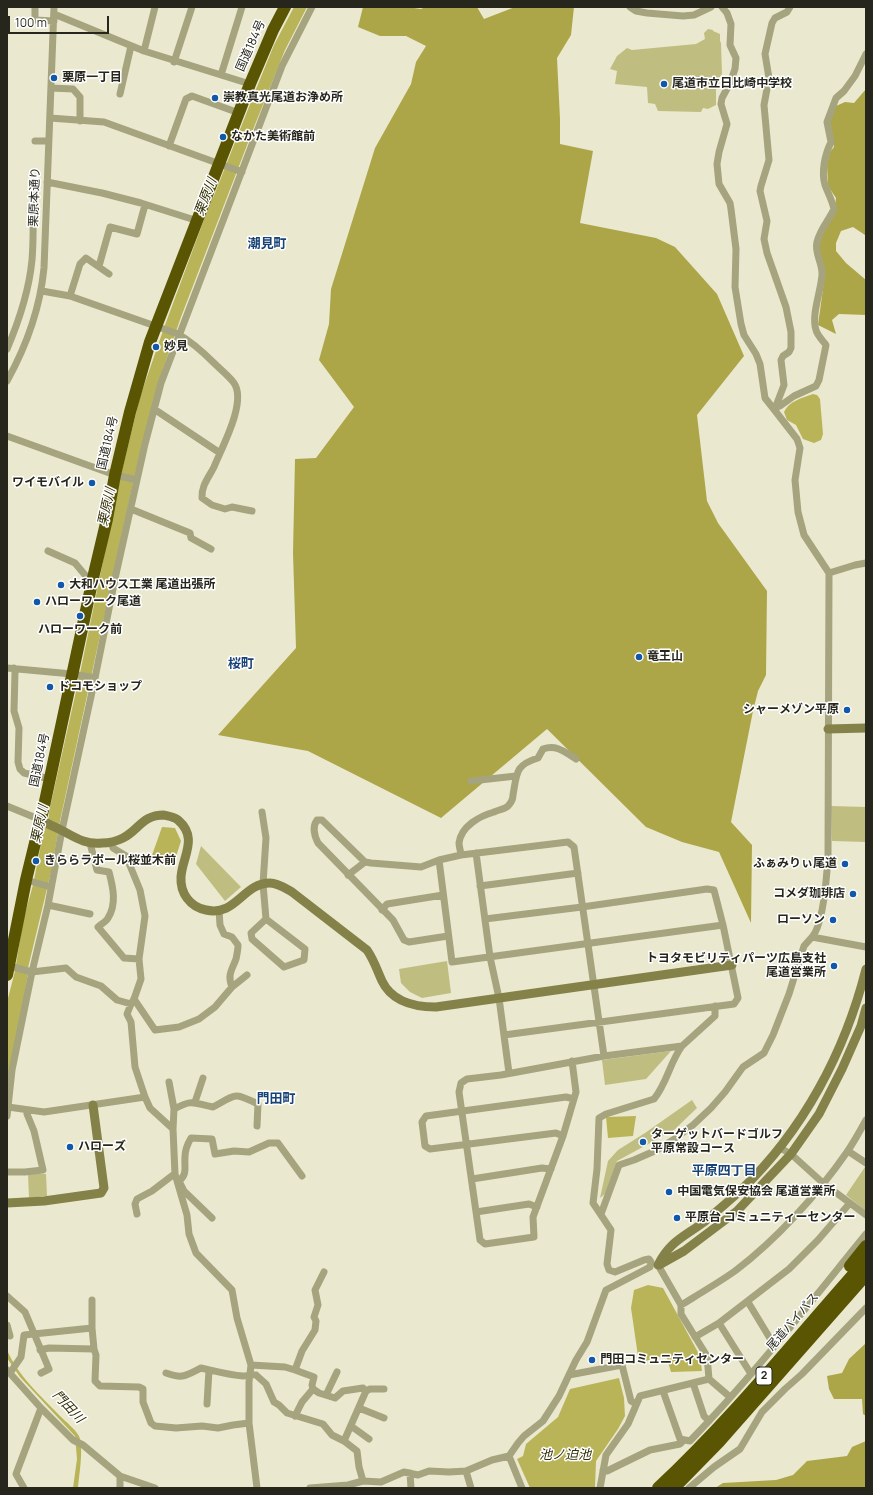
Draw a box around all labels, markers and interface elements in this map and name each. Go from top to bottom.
scale bar [10,8,111,34]
text: 100 m [15,14,47,31]
street label: 国道184号 [233,18,269,74]
place label: 栗原一丁目 [62,71,122,85]
marker: 栗原一丁目 [49,73,59,83]
place label: 尾道市立日比崎中学校 [672,77,792,91]
marker: 尾道市立日比崎中学校 [659,79,669,89]
place label: 崇教真光尾道お浄め所 [223,91,343,105]
marker: 崇教真光尾道お浄め所 [210,93,220,103]
place label: なかた美術館前 [231,130,315,144]
marker: なかた美術館前 [218,132,228,142]
street label: 栗原本通り [27,167,43,227]
water label: 栗原川 [192,176,220,218]
district label: 潮見町 [248,236,286,252]
place label: 妙見 [164,340,188,354]
marker: 妙見 [151,342,161,352]
street label: 国道184号 [95,415,121,471]
place label: ワイモバイル [12,476,84,490]
marker: ワイモバイル [87,478,97,488]
water label: 栗原川 [95,486,119,528]
place label: 大和ハウス工業 尾道出張所 [69,578,215,592]
marker: 大和ハウス工業 尾道出張所 [56,580,66,590]
place label: ハローワーク尾道 [45,595,141,609]
marker: ハローワーク尾道 [32,597,42,607]
marker: ハローワーク前 [75,611,85,621]
place label: ハローワーク前 [38,623,122,637]
place label: 竜王山 [647,650,683,664]
marker: 竜王山 [634,652,644,662]
district label: 桜町 [228,656,254,672]
place label: ドコモショップ [58,680,142,694]
marker: ドコモショップ [45,682,55,692]
place label: シャーメゾン平原 [743,703,839,717]
marker: シャーメゾン平原 [842,705,852,715]
street label: 国道184号 [27,732,53,788]
water label: 栗原川 [28,803,52,845]
place label: きららラポール桜並木前 [44,854,176,868]
marker: きららラポール桜並木前 [31,856,41,866]
place label: ふぁみりぃ尾道 [753,857,837,871]
marker: ふぁみりぃ尾道 [840,859,850,869]
place label: コメダ珈琲店 [773,887,845,901]
marker: コメダ珈琲店 [848,889,858,899]
place label: ローソン [777,913,825,927]
marker: ローソン [828,915,838,925]
place label: トヨタモビリティパーツ広島支社 尾道営業所 [646,952,826,980]
marker: トヨタモビリティパーツ広島支社 尾道営業所 [829,961,839,971]
district label: 門田町 [257,1091,295,1107]
place label: ターゲットバードゴルフ 平原常設コース [651,1128,783,1156]
marker: ターゲットバードゴルフ 平原常設コース [638,1137,648,1147]
place label: ハローズ [78,1140,126,1154]
marker: ハローズ [65,1142,75,1152]
district label: 平原四丁目 [692,1163,756,1179]
place label: 中国電気保安協会 尾道営業所 [677,1185,835,1199]
marker: 中国電気保安協会 尾道営業所 [664,1187,674,1197]
place label: 平原台 コミュニティーセンター [685,1211,855,1225]
marker: 平原台 コミュニティーセンター [672,1213,682,1223]
street label: 尾道バイパス [764,1290,822,1354]
place label: 門田コミュニティセンター [600,1353,744,1367]
marker: 門田コミュニティセンター [587,1355,597,1365]
road number: 2 [756,1367,772,1385]
water label: 門田川 [49,1387,87,1427]
water label: 池ノ迫池 [539,1447,591,1463]

